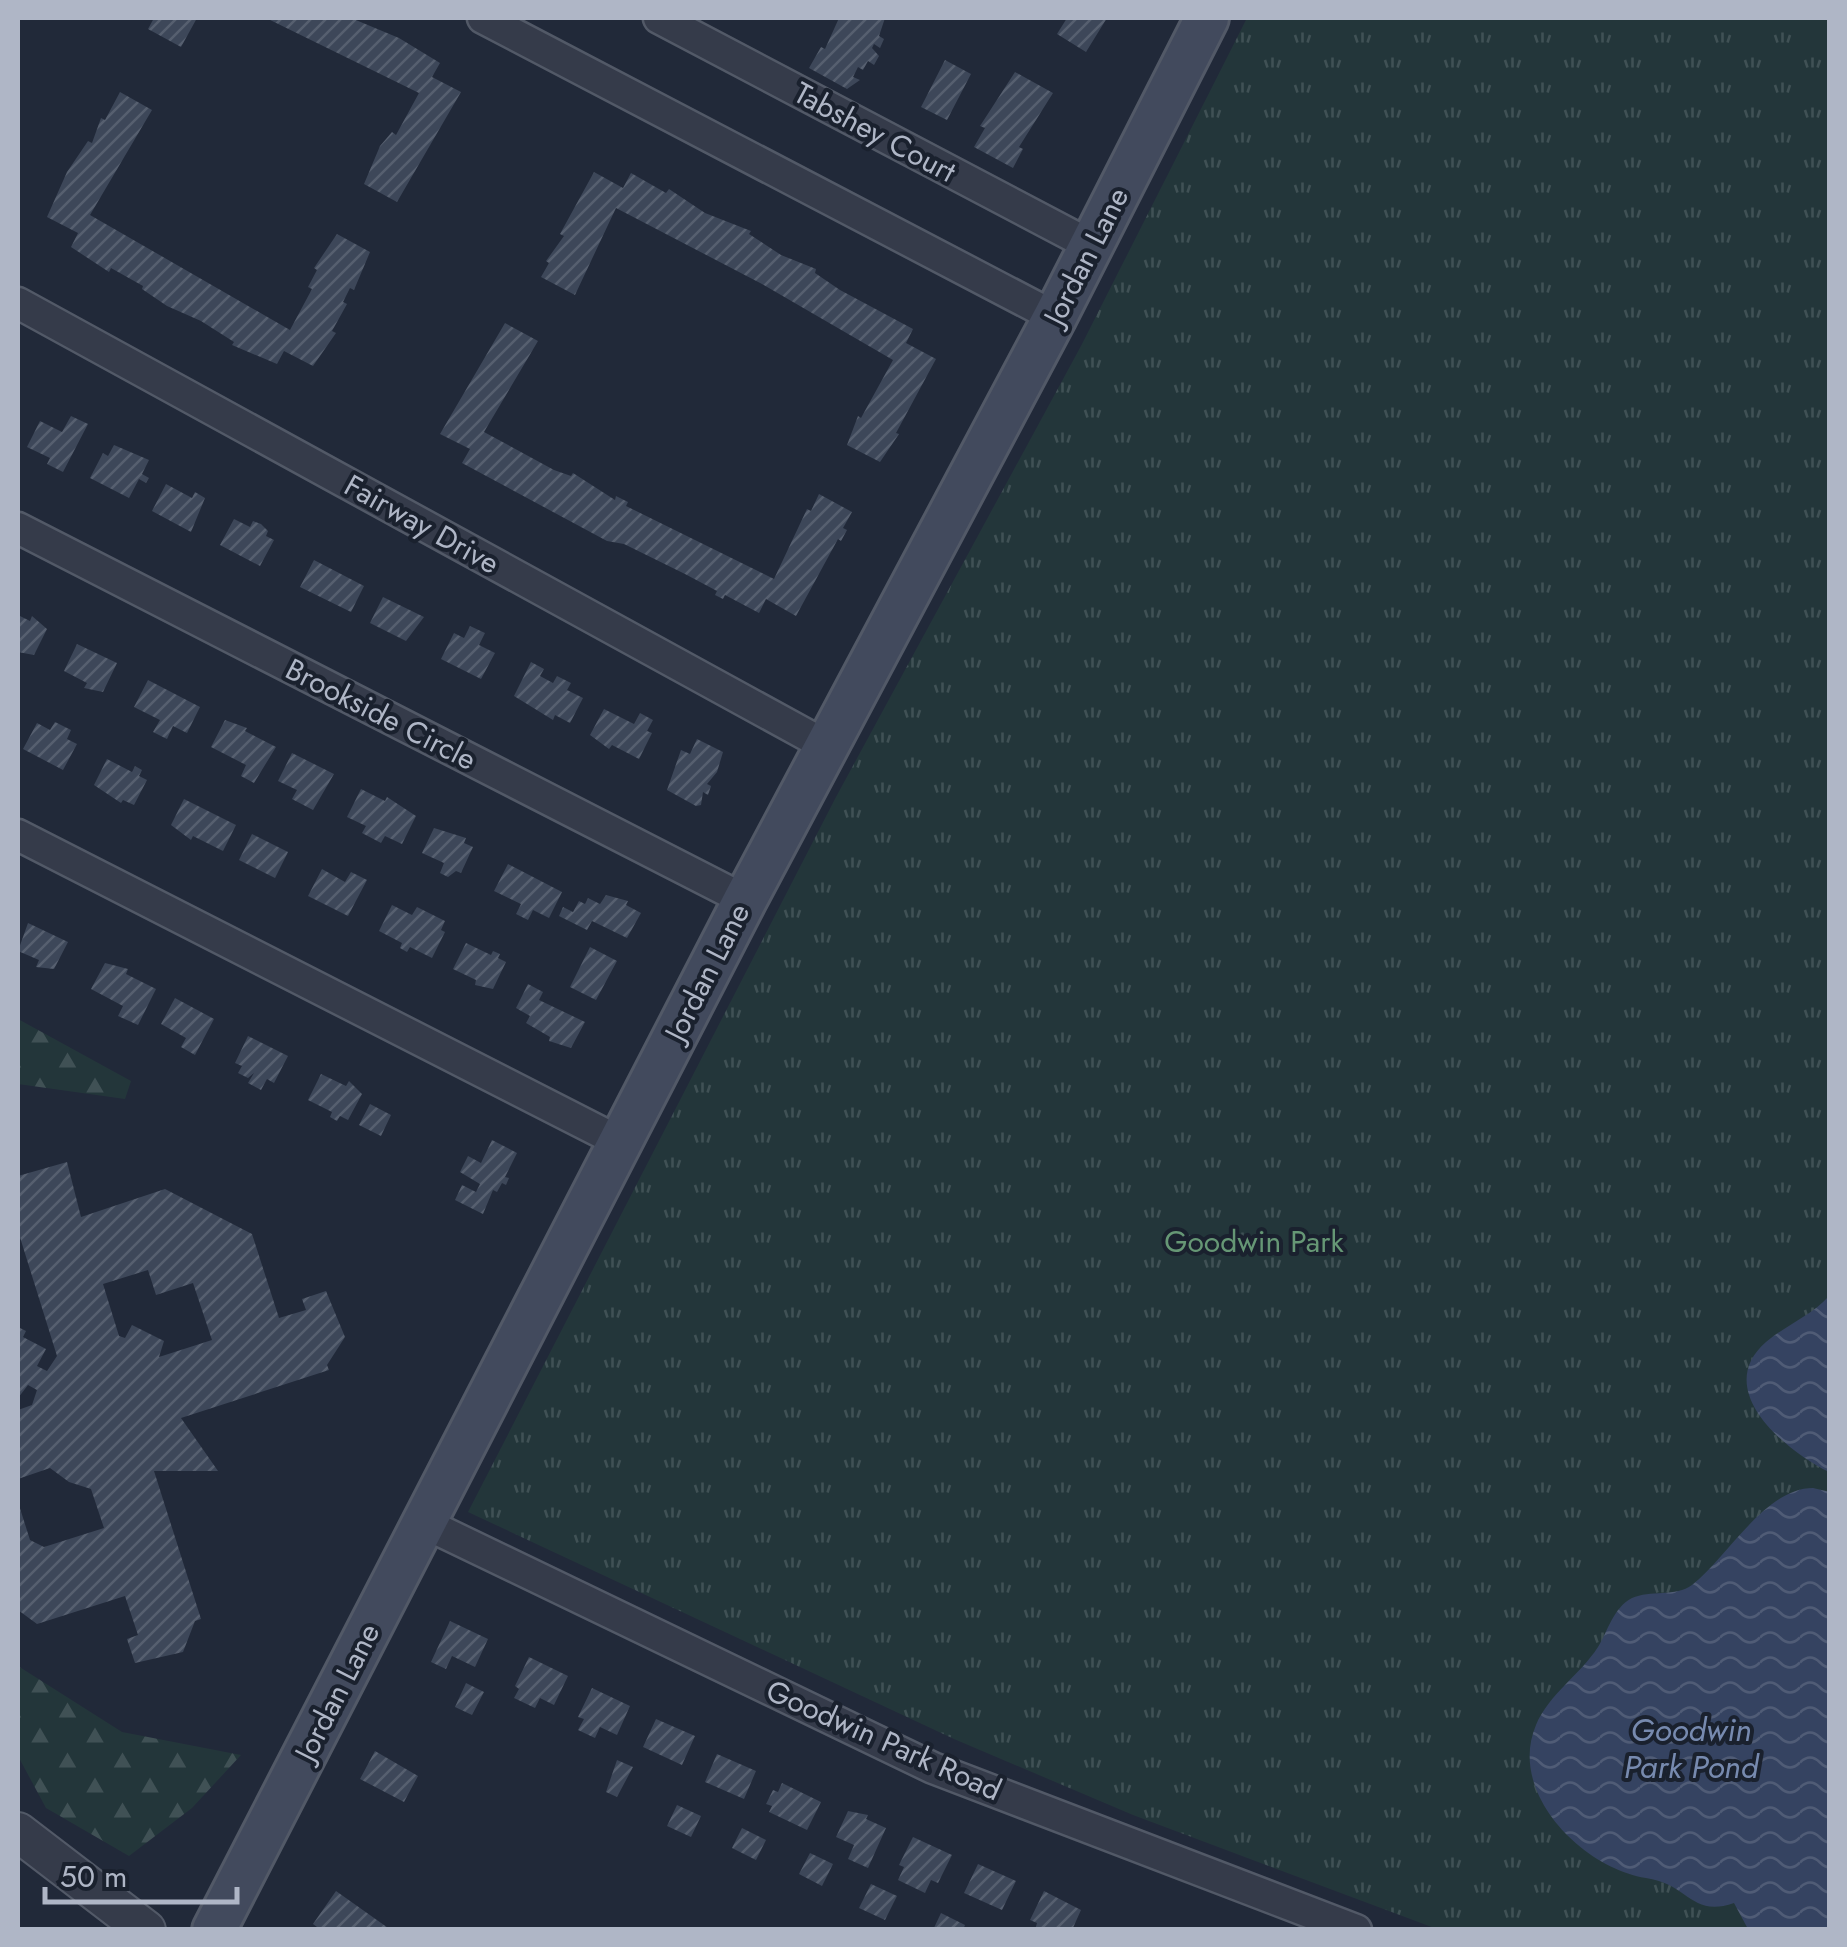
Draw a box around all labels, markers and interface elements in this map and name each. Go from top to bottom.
street label: Tabshey Court [786,71,964,193]
street label: Jordan Lane [1031,180,1139,336]
street label: Fairway Drive [337,464,507,584]
street label: Brookside Circle [278,647,484,781]
street label: Jordan Lane [652,896,760,1052]
park label: Goodwin Park [1164,1220,1345,1263]
street label: Jordan Lane [282,1616,390,1772]
street label: Goodwin Park Road [760,1669,1008,1811]
water label: Goodwin Park Pond [1624,1707,1760,1790]
scale bar [45,1842,238,1904]
text: 50 m [60,1855,127,1898]

